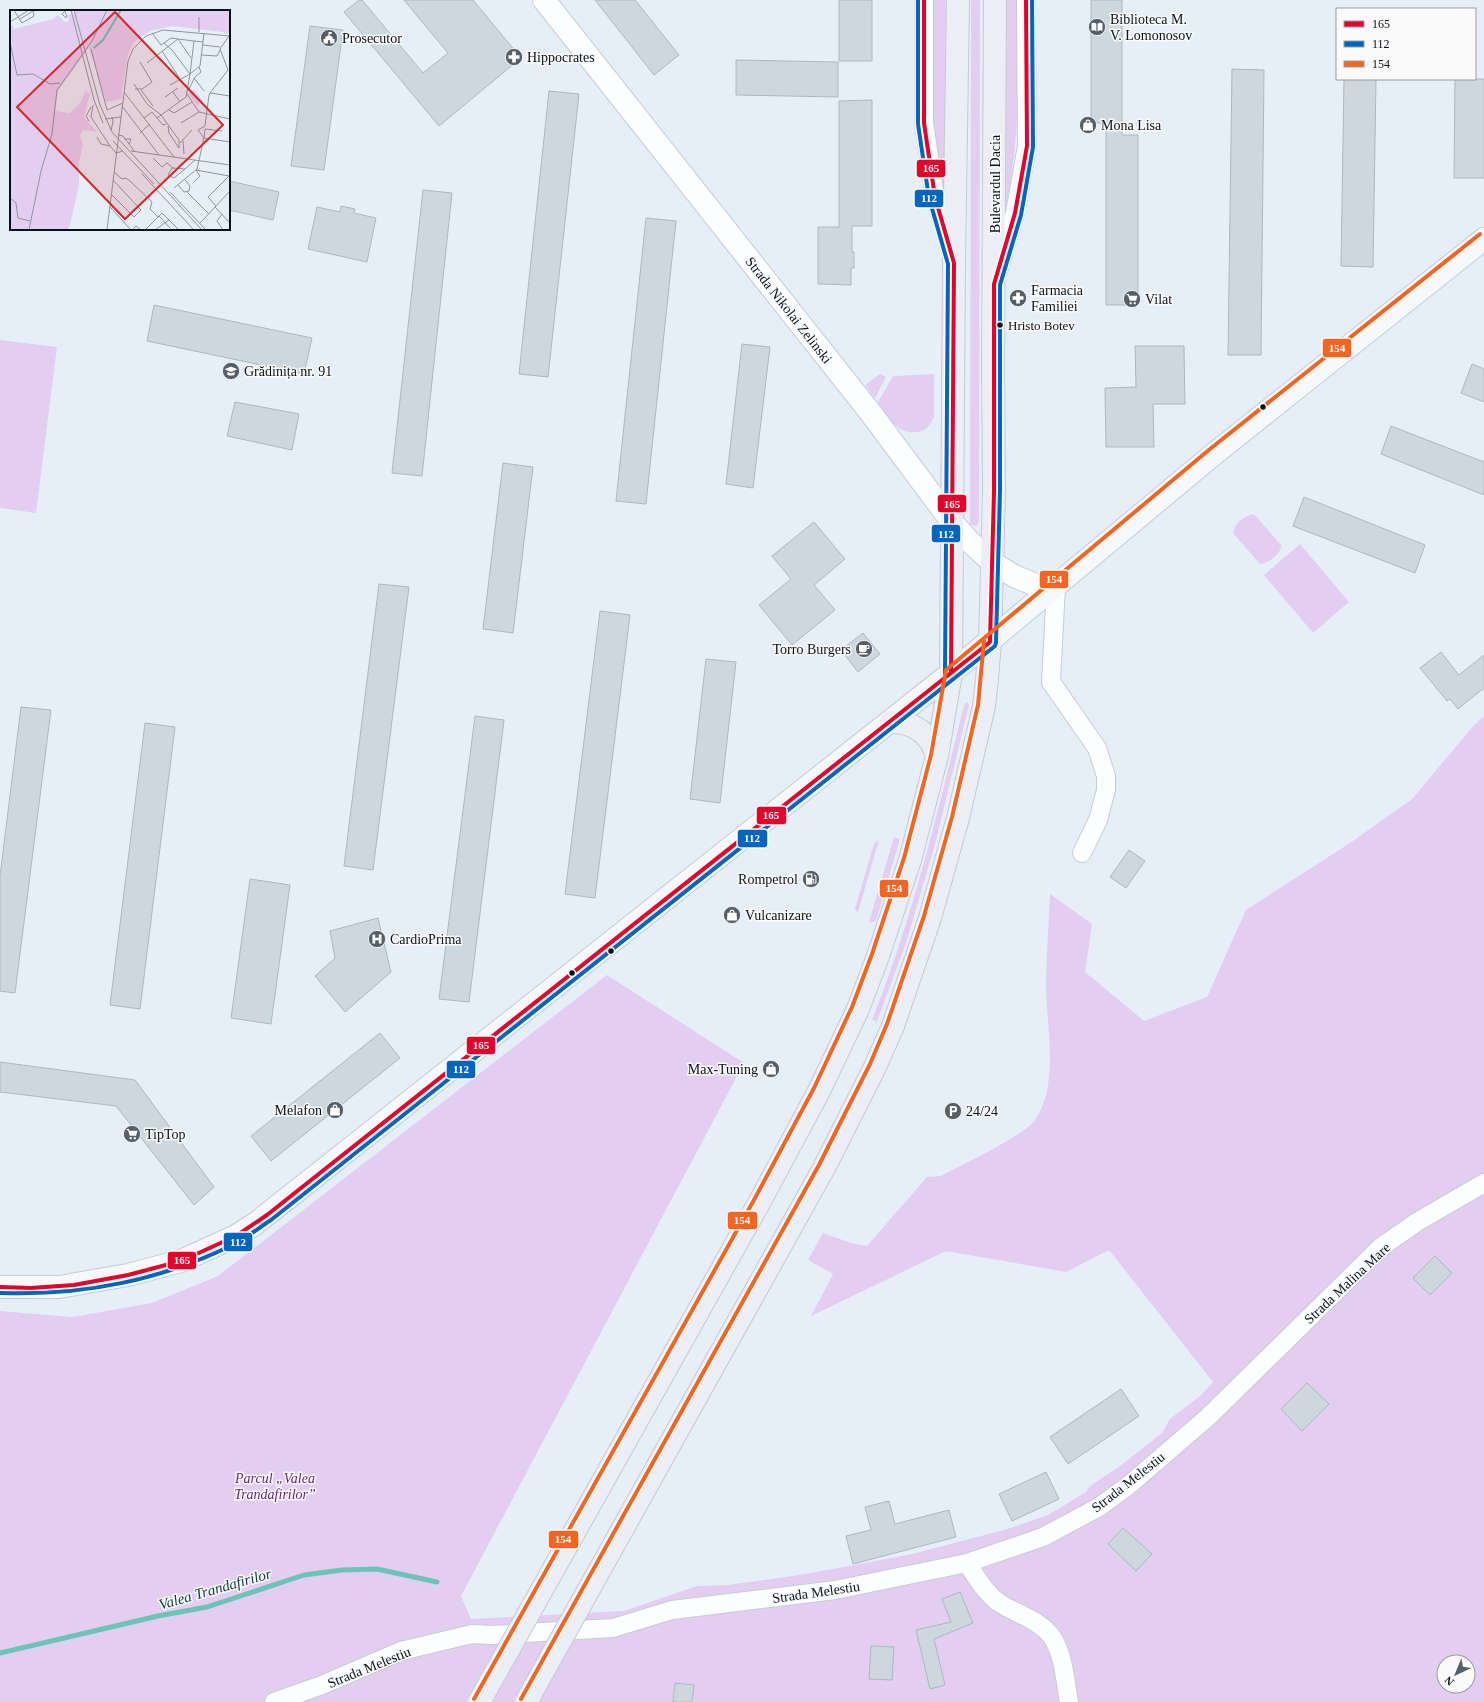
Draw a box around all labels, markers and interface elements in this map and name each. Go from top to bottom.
legend [1336,8,1476,80]
inset map [10,10,230,230]
place label: Biblioteca M. V. Lomonosov [1110,12,1192,43]
library icon: Biblioteca M. V. Lomonosov [1087,17,1107,37]
text: 165 [1372,17,1390,31]
public building icon: Prosecutor [319,28,339,48]
place label: Prosecutor [342,31,402,46]
text: 112 [1372,37,1390,51]
pharmacy icon: Hippocrates [504,47,524,67]
place label: Hippocrates [527,50,595,65]
text: 154 [1372,57,1390,71]
shop icon: Mona Lisa [1078,115,1098,135]
place label: Mona Lisa [1101,118,1162,133]
street label: Bulevardul Dacia [988,134,1003,233]
line badge: 165 [916,159,946,178]
text: 165 [923,162,940,174]
line badge: 112 [914,189,944,208]
text: 112 [921,192,937,204]
street label: Strada Nikolai Zelinski [742,254,835,366]
place label: Farmacia Familiei [1031,283,1084,314]
pharmacy icon: Farmacia Familiei [1008,288,1028,308]
supermarket icon: Vilat [1122,289,1142,309]
place label: Vilat [1145,292,1172,307]
place label: Hristo Botev [1008,318,1075,333]
marker: Hristo Botev [995,320,1005,330]
line badge: 154 [1322,338,1352,358]
text: 154 [1329,342,1346,354]
school or university icon: Grădinița nr. 91 [221,361,241,381]
place label: Grădinița nr. 91 [244,364,332,380]
unlabelled marker [1258,402,1268,412]
line badge: 165 [937,494,967,513]
text: 165 [944,498,961,510]
line badge: 112 [931,524,961,543]
text: 112 [938,528,954,540]
line badge: 154 [1039,570,1069,589]
text: 154 [1046,573,1063,585]
cafe icon: Torro Burgers [854,639,874,659]
place label: Torro Burgers [773,642,851,657]
line badge: 165 [756,806,787,825]
text: 165 [763,809,780,821]
line badge: 112 [737,829,768,848]
text: 112 [744,832,760,844]
fuel station icon: Rompetrol [801,869,821,889]
place label: Rompetrol [738,872,798,887]
line badge: 154 [879,879,909,898]
text: 154 [886,882,903,894]
shop icon: Vulcanizare [722,905,742,925]
place label: Vulcanizare [745,908,812,923]
hospital icon: CardioPrima [367,929,387,949]
place label: CardioPrima [390,932,462,947]
unlabelled marker [606,946,616,956]
unlabelled marker [567,968,577,978]
line badge: 165 [466,1036,496,1055]
text: 165 [473,1039,490,1051]
shop icon: Max-Tuning [761,1059,781,1079]
line badge: 112 [446,1060,476,1079]
place label: Max-Tuning [688,1062,758,1077]
text: 112 [453,1063,469,1075]
shop icon: Melafon [325,1100,345,1120]
parking icon: 24/24 [943,1101,963,1121]
place label: Melafon [275,1103,322,1118]
place label: 24/24 [966,1104,998,1119]
supermarket icon: TipTop [122,1124,142,1144]
place label: TipTop [145,1127,186,1142]
line badge: 154 [727,1211,758,1230]
text: 154 [734,1214,751,1226]
line badge: 112 [223,1232,253,1252]
text: 112 [230,1236,246,1248]
street label: Strada Malina Mare [1301,1240,1393,1327]
line badge: 165 [167,1251,197,1270]
text: 165 [174,1254,191,1266]
street label: Strada Melestiu [1089,1449,1168,1515]
park label: Parcul „Valea Trandafirilor” [234,1471,316,1502]
line badge: 154 [548,1530,579,1549]
text: 154 [555,1533,572,1545]
water label: Valea Trandafirilor [157,1565,273,1613]
street label: Strada Melestiu [771,1579,861,1606]
street label: Strada Melestiu [325,1644,413,1691]
north arrow [1436,1654,1476,1694]
text: N [1442,1674,1456,1688]

